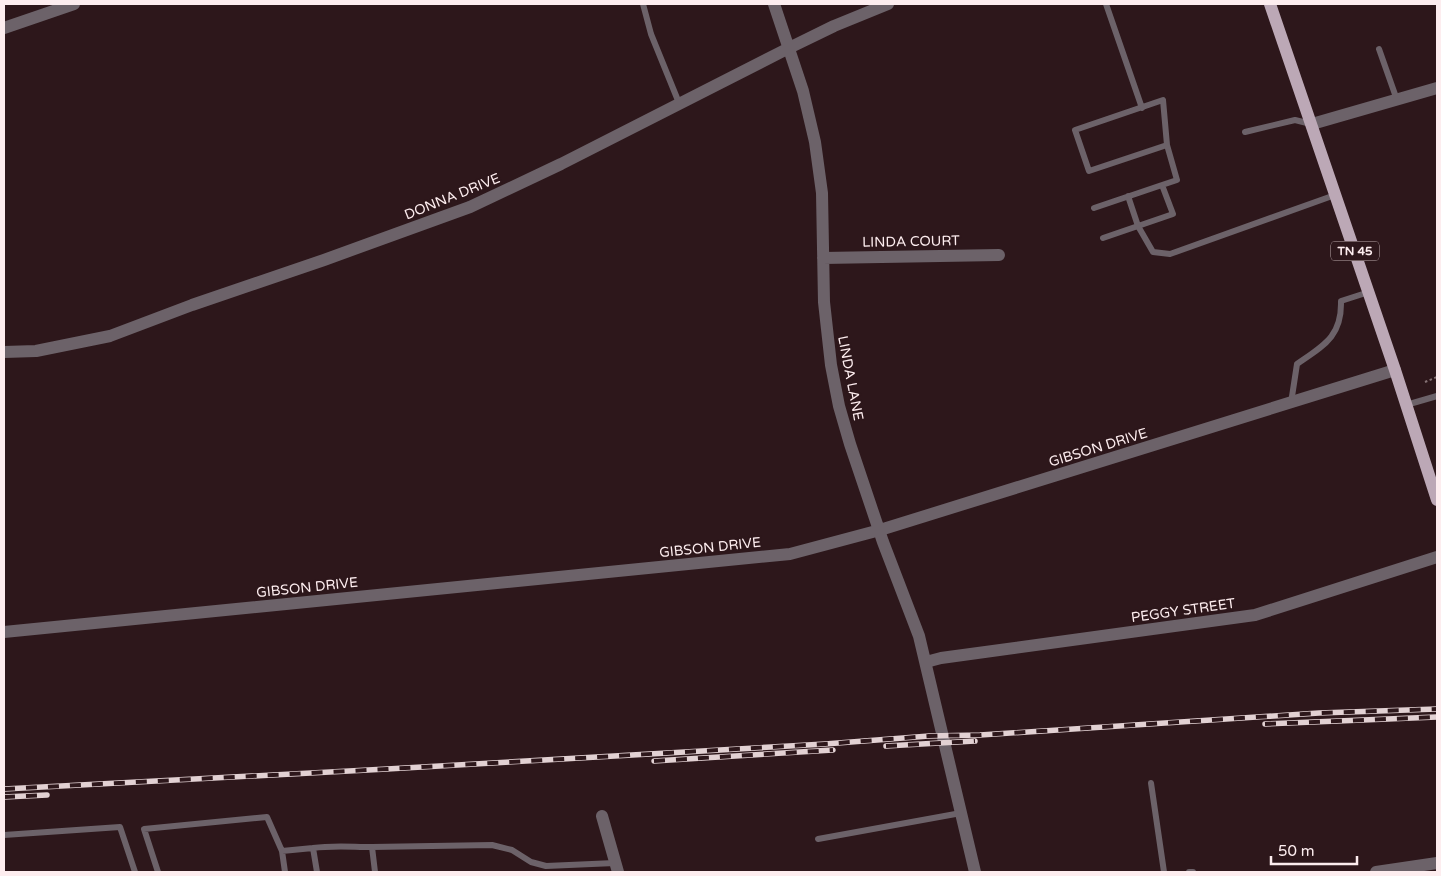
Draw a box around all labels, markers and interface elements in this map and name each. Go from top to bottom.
street label: DONNA DRIVE [402,170,503,223]
street label: LINDA COURT [862,232,960,251]
road number: TN 45 [1331,242,1379,260]
street label: LINDA LANE [834,334,867,422]
street label: GIBSON DRIVE [1047,424,1150,471]
street label: GIBSON DRIVE [658,534,762,561]
street label: GIBSON DRIVE [255,574,359,601]
street label: PEGGY STREET [1130,595,1237,626]
scale bar [1271,834,1357,866]
text: 50 m [1278,842,1315,860]

